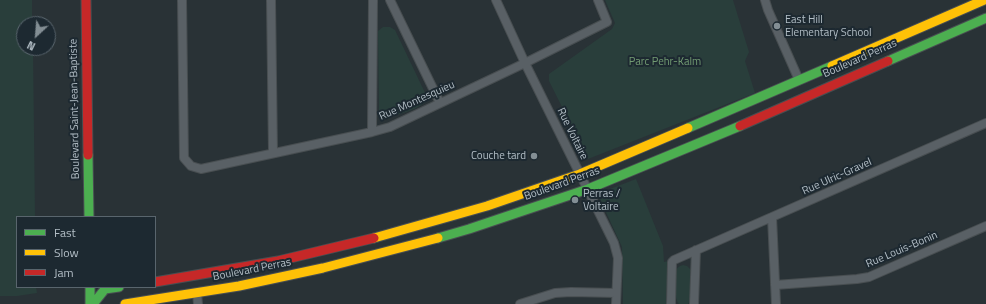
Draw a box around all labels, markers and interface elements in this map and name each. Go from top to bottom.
place label: East Hill Elementary School [785,13,872,39]
north arrow [16,16,56,56]
marker: East Hill Elementary School [772,21,782,31]
text: N [24,37,38,55]
street label: Boulevard Perras [821,37,899,81]
street label: Boulevard Saint-Jean-Baptiste [67,39,83,179]
park label: Parc Pehr-Kalm [629,55,701,69]
street label: Rue Montesquieu [377,78,457,124]
street label: Rue Voltaire [554,106,590,162]
place label: Couche tard [471,149,526,163]
marker: Couche tard [529,151,539,161]
street label: Rue Ulric-Gravel [800,156,874,198]
street label: Boulevard Perras [522,164,602,204]
place label: Perras / Voltaire [583,187,620,213]
marker: Perras / Voltaire [570,195,580,205]
legend [16,216,156,288]
text: Fast [54,223,76,242]
street label: Rue Louis-Bonin [864,229,940,271]
text: Slow [54,243,79,262]
street label: Boulevard Perras [212,256,292,284]
text: Jam [54,263,74,282]

